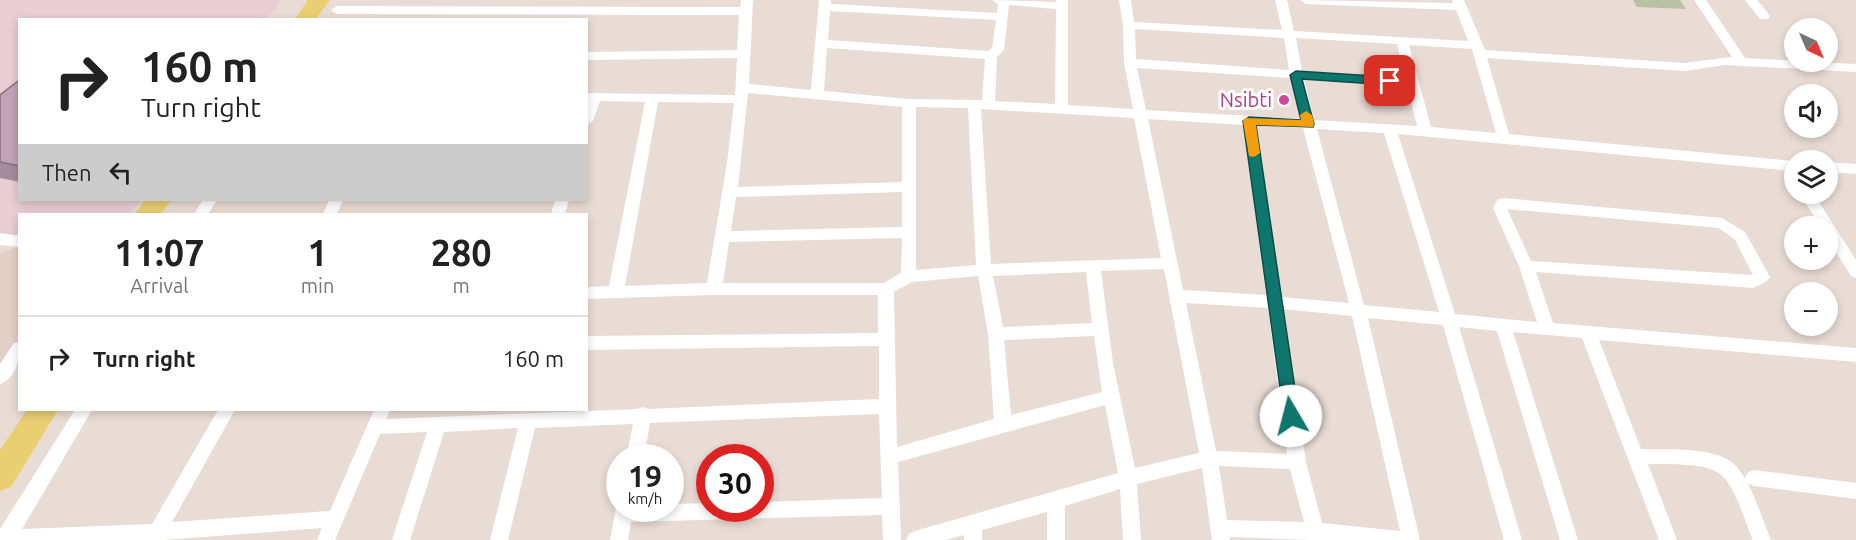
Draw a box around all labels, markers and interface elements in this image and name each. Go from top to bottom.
north arrow [1784,18,1838,72]
map controls [1784,18,1838,336]
icon: right [42,42,120,120]
text: 160 m [141,43,258,90]
pin [1364,55,1415,106]
icon: arrive [1373,64,1406,97]
button: sound [1784,84,1838,138]
place label: Nsibti [1220,88,1272,111]
text: Turn right [141,92,261,122]
marker: Nsibti [1277,93,1291,107]
button: layers [1784,150,1838,204]
icon: left [104,156,137,189]
text: Then [42,160,92,185]
button: + [1784,216,1838,270]
text: 11:07 [114,232,204,273]
text: 1 [307,232,328,273]
text: 280 [431,232,492,273]
text: Arrival [130,274,189,297]
text: min [301,274,334,297]
text: m [453,274,470,297]
button: − [1784,282,1838,336]
icon: right [42,342,75,375]
text: Turn right [93,346,195,371]
text: 160 m [503,346,564,371]
position arrow [1259,384,1323,448]
speed limit sign: 30 [696,444,774,522]
text: 19 [628,459,662,493]
text: km/h [628,490,662,507]

